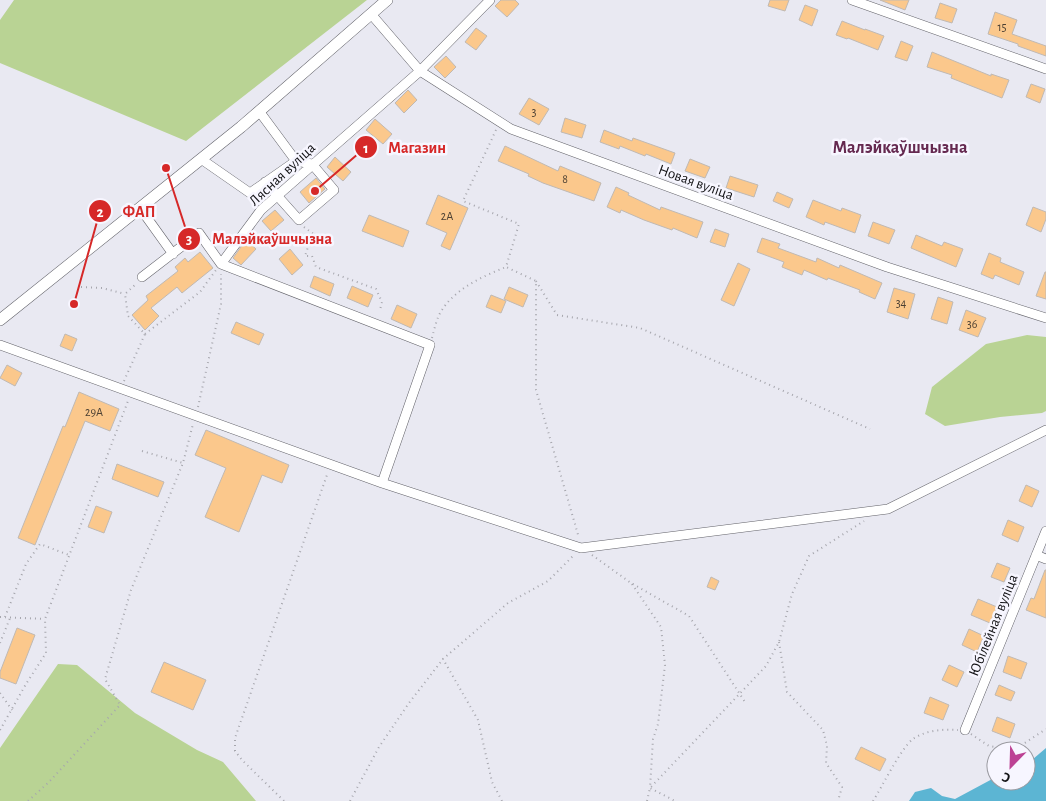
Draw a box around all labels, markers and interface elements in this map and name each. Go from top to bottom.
house number: 15 [997,21,1007,33]
house number: 3 [532,106,537,118]
callout: Магазин [353,132,456,163]
district label: Малэйкаўшчызна [832,139,968,157]
street label: Лясная вуліца [246,140,318,209]
text: Магазин [388,140,446,156]
text: 1 [363,141,369,156]
street label: Новая вуліца [656,162,736,203]
house number: 8 [562,173,568,185]
callout: ФАП [87,196,165,227]
text: ФАП [123,204,155,220]
text: 2 [96,205,104,220]
house number: 2А [441,210,453,222]
callout: Малэйкаўшчызна [177,223,342,254]
text: Малэйкаўшчызна [212,231,332,248]
text: 3 [186,232,192,247]
house number: 34 [896,297,907,309]
house number: 36 [967,318,978,330]
house number: 29А [85,406,103,418]
street label: Юбілейная вуліца [966,572,1021,678]
north arrow [986,741,1036,791]
text: С [1000,769,1013,785]

